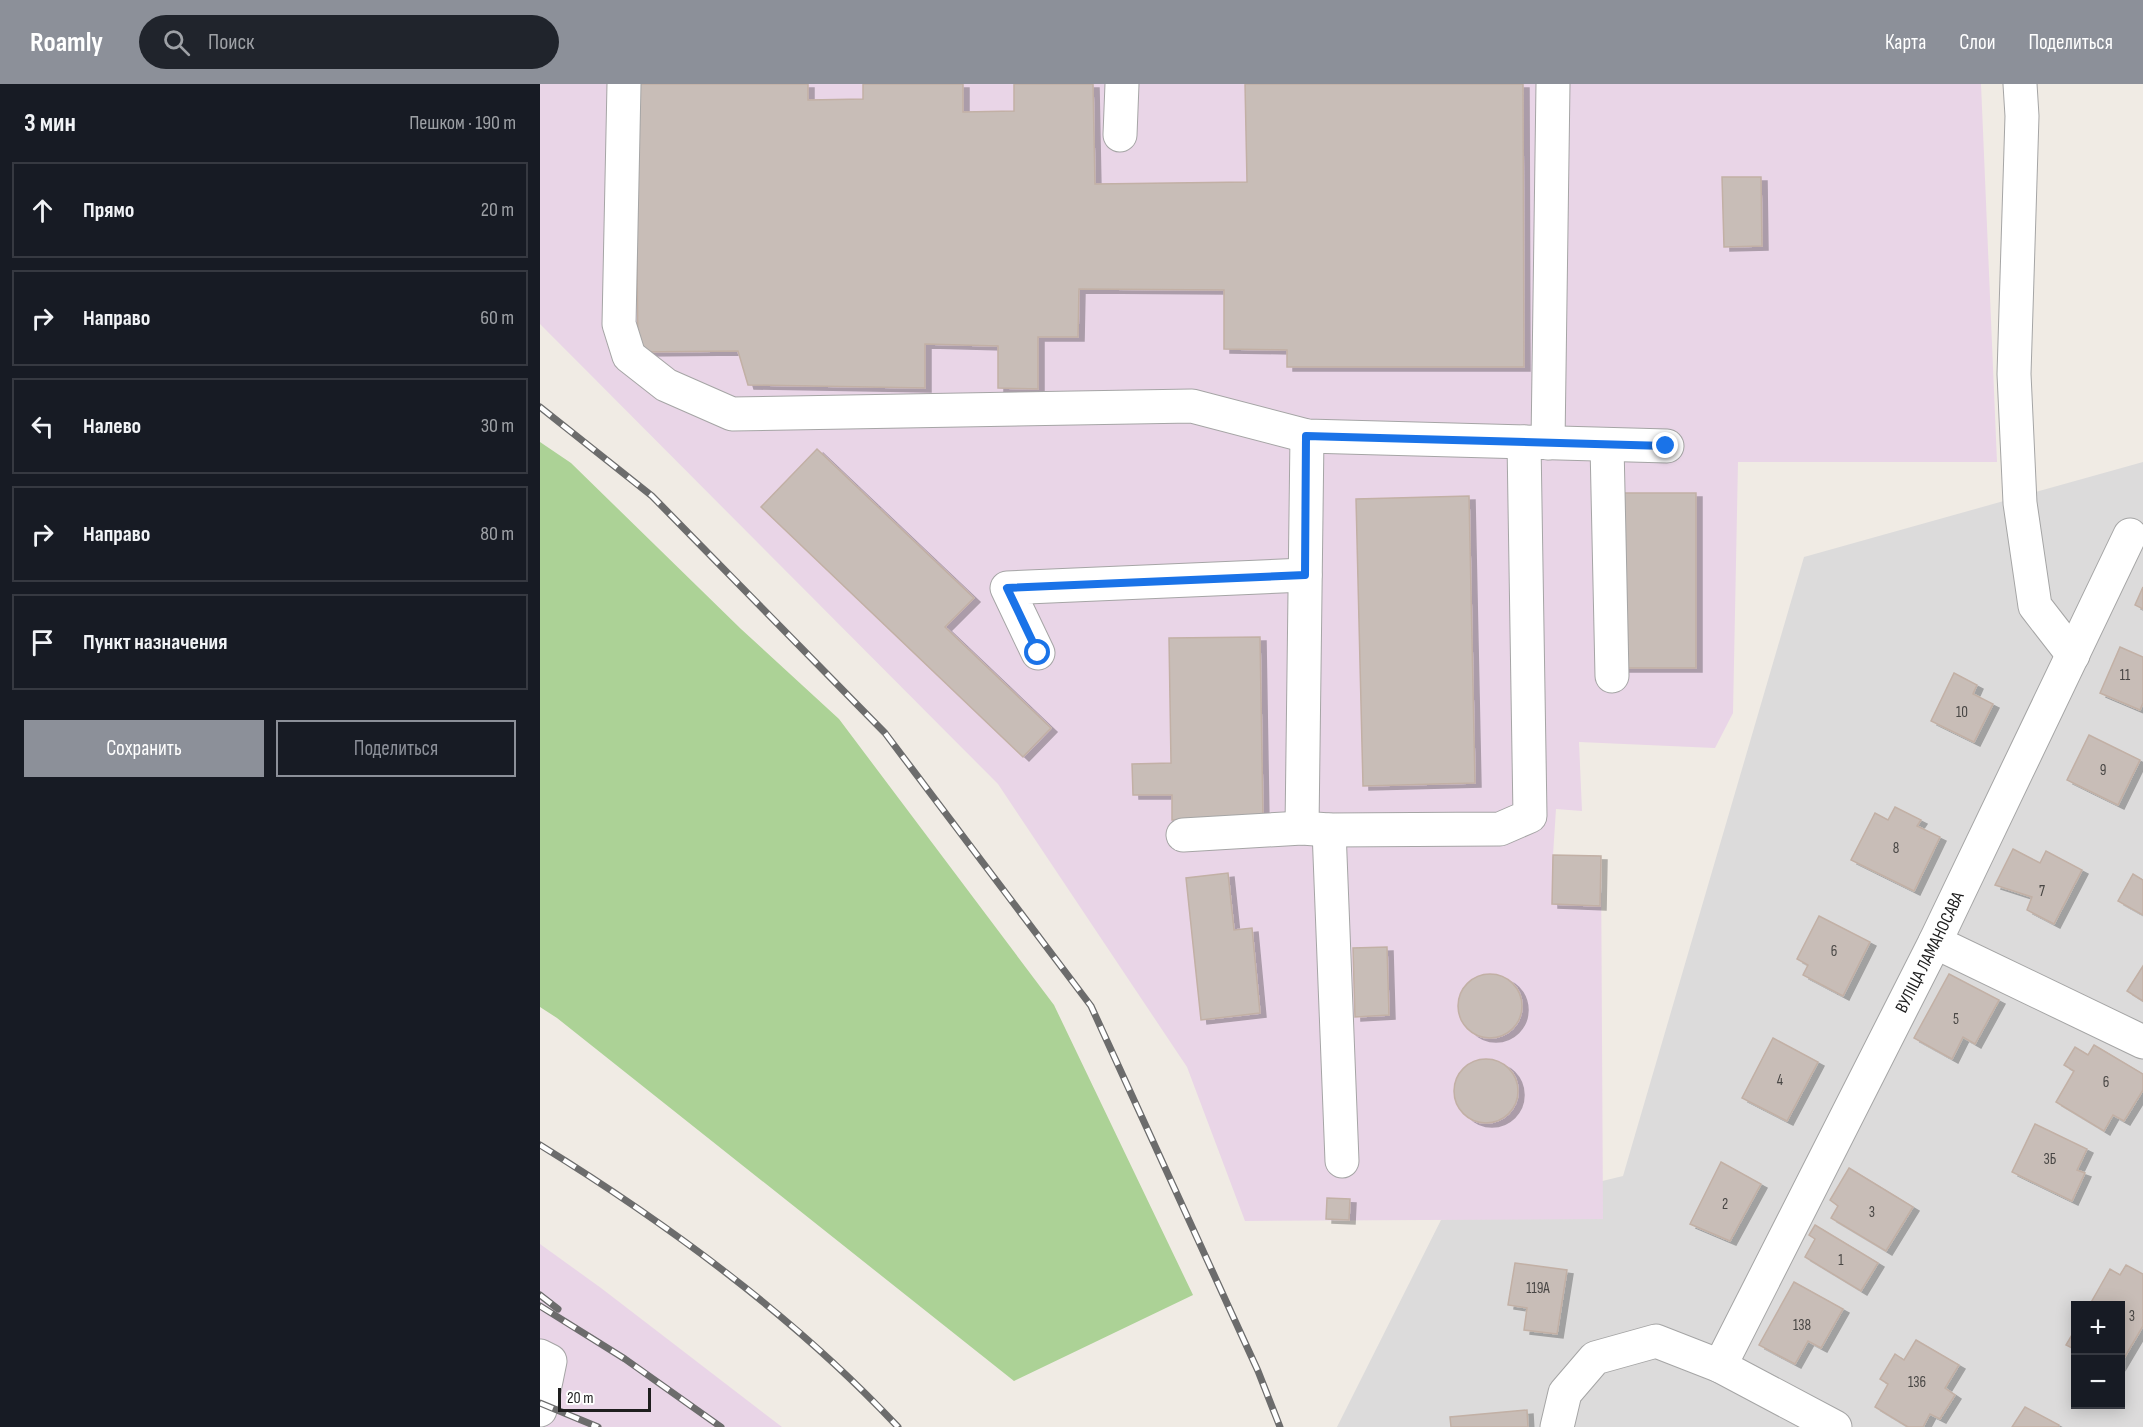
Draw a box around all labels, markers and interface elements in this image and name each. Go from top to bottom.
search box [139,15,559,69]
text: Roamly [30,26,103,59]
icon: search [160,26,193,59]
text: Поиск [208,29,254,56]
text: Карта [1885,30,1926,55]
text: Слои [1959,30,1995,55]
text: Поделиться [2028,30,2113,55]
text: 3 мин [24,108,76,139]
text: Пешком · 190 m [409,111,516,135]
icon: ahead [26,194,59,227]
text: Прямо [83,197,134,224]
text: 20 m [481,198,514,222]
icon: right [26,302,59,335]
text: Направо [83,305,150,332]
text: 60 m [480,306,514,330]
icon: left [26,410,59,443]
text: Налево [83,413,141,440]
text: 30 m [481,414,514,438]
route end [1652,432,1678,458]
icon: right [26,518,59,551]
text: Направо [83,521,150,548]
text: 80 m [480,522,514,546]
icon: arrive [26,626,59,659]
text: Пункт назначения [83,629,227,656]
route start [1024,639,1050,665]
house number: 11 [2120,666,2131,685]
house number: 10 [1956,703,1968,722]
button: Сохранить [24,720,264,777]
button: Поделиться [276,720,516,777]
house number: 9 [2100,761,2106,780]
house number: 8 [1893,839,1899,858]
house number: 7 [2039,882,2045,901]
street label: ВУЛІЦА ЛАМАНОСАВА [1891,888,1969,1016]
house number: 6 [1831,942,1837,961]
house number: 5 [1953,1010,1959,1029]
house number: 4 [1777,1071,1783,1090]
house number: 6 [2103,1073,2109,1092]
house number: 3Б [2044,1150,2057,1169]
house number: 2 [1722,1195,1728,1214]
house number: 3 [1869,1203,1875,1222]
house number: 1 [1838,1251,1844,1270]
house number: 119А [1526,1279,1550,1298]
map controls [2071,1301,2125,1409]
button: + [2071,1301,2125,1355]
house number: 3 [2129,1307,2135,1326]
house number: 138 [1793,1316,1811,1335]
button: − [2071,1355,2125,1409]
house number: 136 [1908,1373,1926,1392]
scale bar [558,1385,651,1412]
text: 20 m [567,1389,594,1408]

